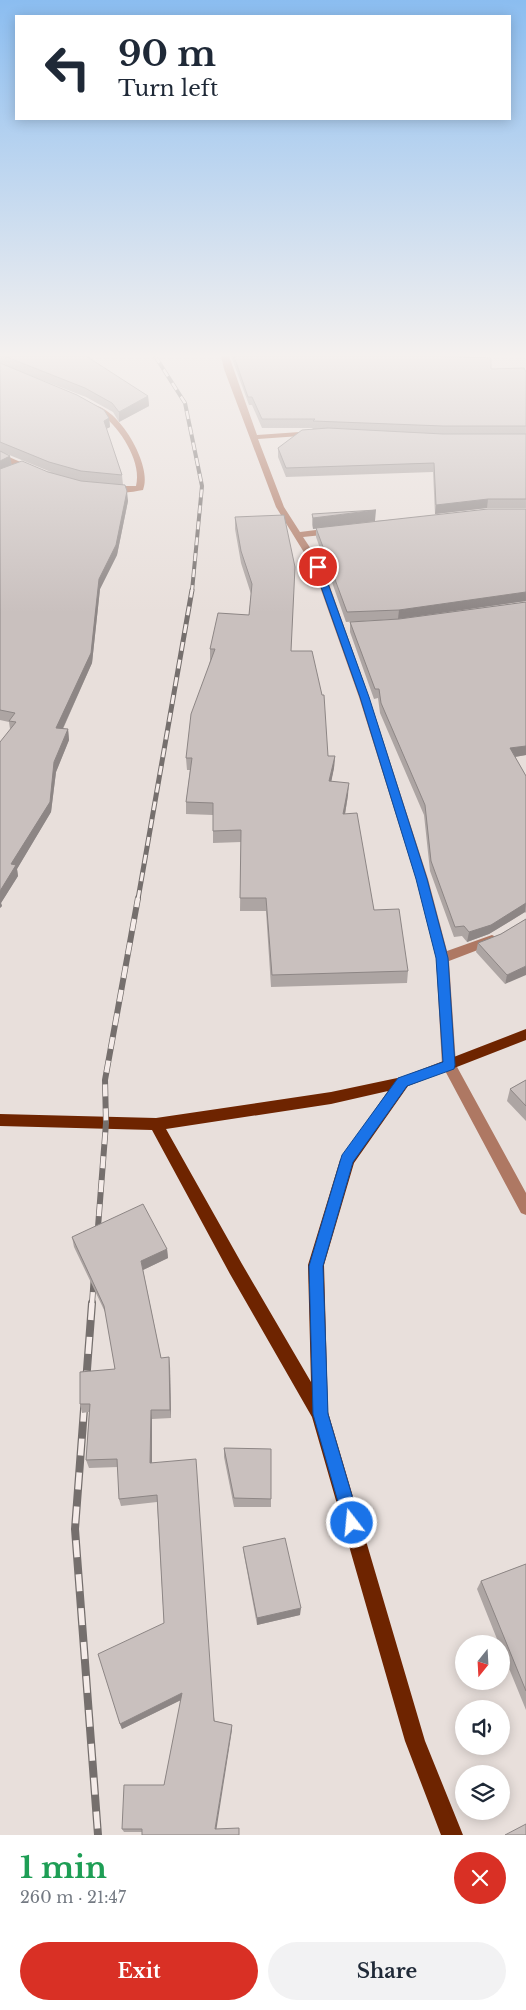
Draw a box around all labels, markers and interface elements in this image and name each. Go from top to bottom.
text: 90 m [118,32,216,75]
icon: left [35,35,100,100]
text: Turn left [118,75,218,102]
pin [297,546,339,588]
icon: arrive [304,553,332,581]
position arrow [325,1496,377,1548]
north arrow [455,1635,510,1690]
map controls [455,1635,510,1820]
button: sound [455,1700,510,1755]
button: layers [455,1765,510,1820]
text: 1 min [20,1849,107,1886]
button: close [454,1852,506,1904]
text: 260 m · 21:47 [20,1887,126,1907]
button: Exit [20,1942,258,2000]
button: Share [268,1942,506,2000]

